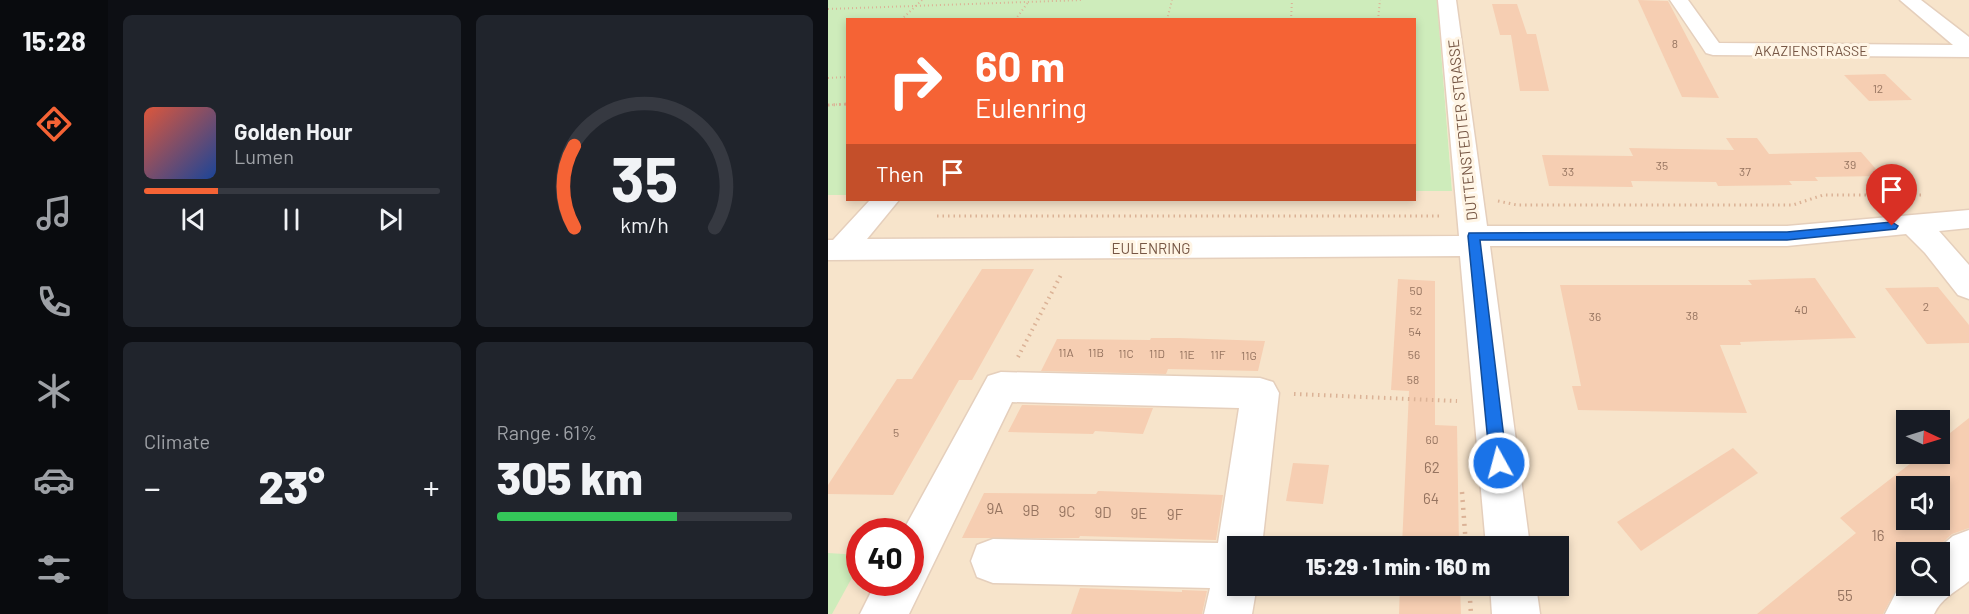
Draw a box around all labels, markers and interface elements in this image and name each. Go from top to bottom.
text: 15:28 [22,24,86,56]
house number: 8 [1672,36,1678,50]
street label: DUTTENSTEDTER STRASSE [1444,38,1480,222]
text: 60 m [975,40,1065,90]
icon: right [876,42,954,120]
street label: AKAZIENSTRASSE [1754,42,1868,59]
house number: 12 [1873,81,1883,95]
text: Eulenring [975,91,1087,123]
icon: directions [33,103,75,145]
text: Golden Hour [234,118,352,144]
text: 35 [611,140,678,214]
text: Lumen [234,144,294,168]
icon: arrive [936,156,969,189]
house number: 39 [1844,157,1856,171]
house number: 35 [1656,158,1668,172]
text: Then [876,160,924,186]
house number: 33 [1562,164,1574,178]
house number: 37 [1739,164,1751,178]
pin [1866,164,1917,226]
icon: arrive [1875,173,1908,206]
icon: music [33,192,75,234]
icon: previous [177,203,210,236]
icon: pause [275,203,308,236]
icon: next [374,203,407,236]
text: km/h [620,213,669,238]
street label: EULENRING [1112,239,1190,257]
icon: phone [33,281,75,323]
house number: 50 [1410,283,1422,297]
house number: 2 [1923,299,1929,313]
house number: 40 [1794,302,1808,316]
house number: 52 [1410,303,1422,317]
house number: 38 [1686,308,1698,322]
house number: 36 [1589,309,1601,323]
house number: 54 [1409,324,1421,338]
house number: 11A [1058,345,1074,359]
house number: 11B [1088,345,1104,359]
house number: 11C [1118,346,1134,360]
house number: 11D [1149,346,1165,360]
house number: 11E [1179,347,1195,361]
house number: 11F [1210,347,1226,361]
house number: 56 [1408,347,1420,361]
house number: 11G [1241,348,1257,362]
icon: climate [33,370,75,412]
house number: 58 [1407,372,1419,386]
north arrow [1896,410,1950,464]
map controls [1896,410,1950,596]
text: Range · 61% [497,420,597,444]
house number: 5 [893,425,899,439]
text: Climate [144,429,210,453]
position arrow [1467,431,1531,495]
house number: 60 [1426,432,1438,446]
text: 305 km [497,450,643,504]
house number: 62 [1424,458,1440,476]
icon: car [33,459,75,501]
text: 23° [259,459,325,513]
text: − [144,467,161,507]
text: + [423,467,439,507]
button: sound [1896,476,1950,530]
house number: 64 [1423,489,1439,507]
house number: 9A [987,499,1003,517]
house number: 9B [1022,501,1040,519]
house number: 9C [1059,502,1075,520]
house number: 9D [1094,503,1112,521]
house number: 9E [1131,504,1147,522]
house number: 9F [1167,505,1184,523]
speed limit sign: 40 [846,518,924,596]
house number: 16 [1872,526,1884,544]
button: search [1896,542,1950,596]
icon: filters [33,548,75,590]
text: 15:29 · 1 min · 160 m [1306,553,1490,579]
house number: 55 [1837,586,1853,604]

